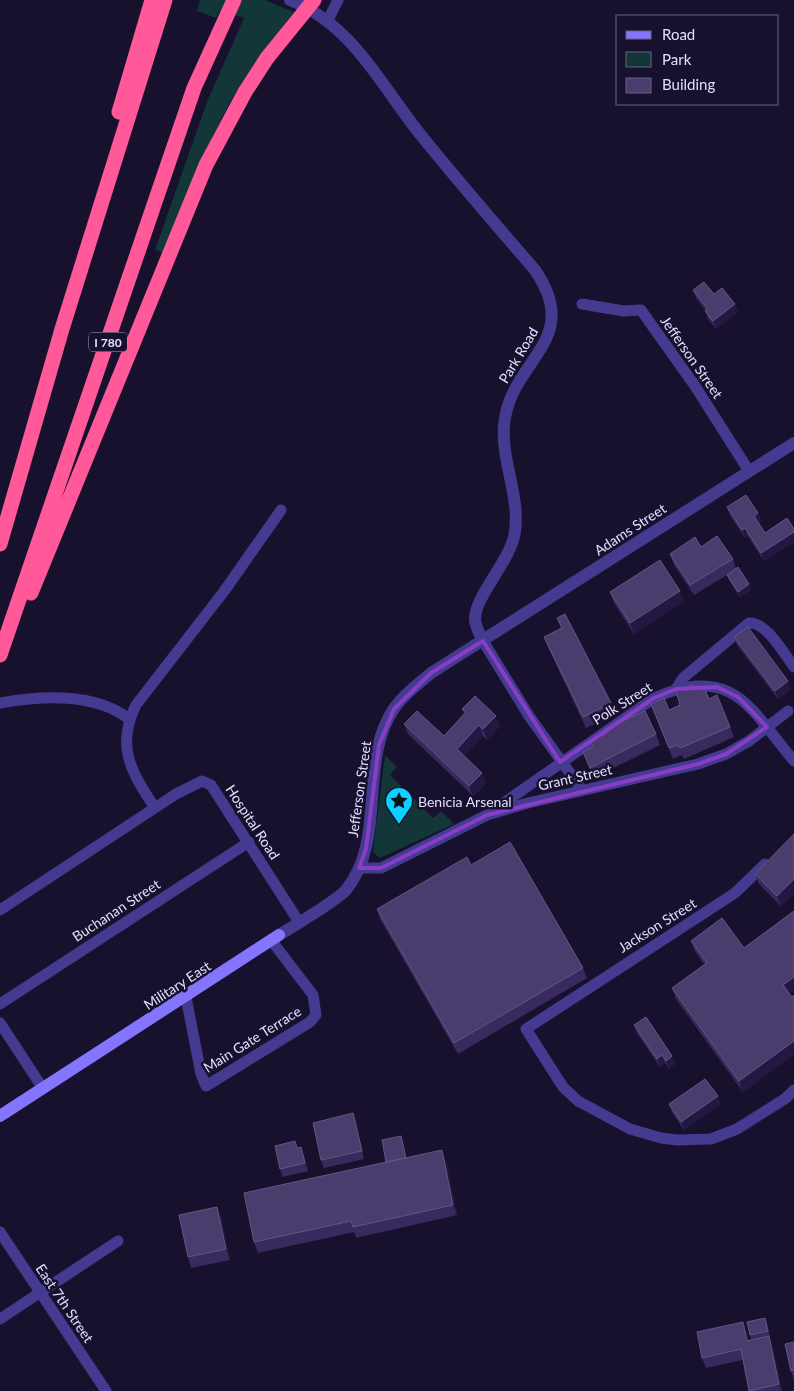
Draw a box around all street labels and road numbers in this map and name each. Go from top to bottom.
street label: Jefferson Street [657,312,727,402]
street label: Park Road [495,324,541,386]
road number: I 780 [89,332,127,352]
street label: Adams Street [591,499,669,559]
street label: Polk Street [589,678,655,728]
street label: Jefferson Street [344,740,374,838]
street label: Grant Street [536,760,614,794]
street label: Hospital Road [223,781,283,863]
street label: Buchanan Street [69,875,163,945]
street label: Jackson Street [615,894,699,956]
street label: Military East [140,957,214,1013]
street label: Main Gate Terrace [200,1002,304,1076]
street label: East 7th Street [33,1261,97,1345]

